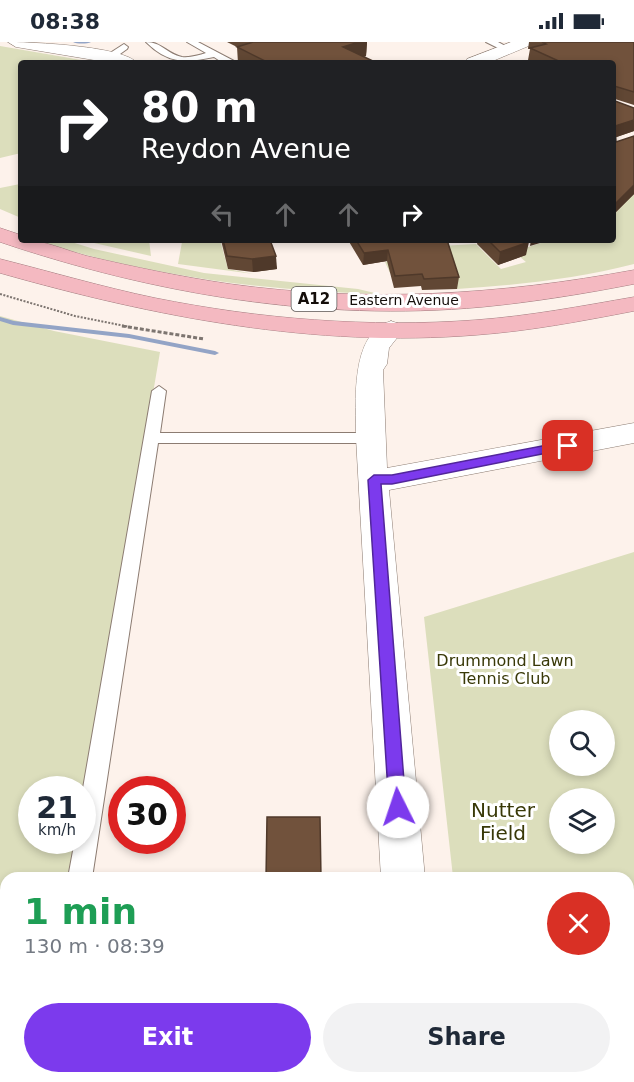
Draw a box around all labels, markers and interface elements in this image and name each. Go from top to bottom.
text: 08:38 [30,9,100,34]
text: 80 m [141,83,258,132]
icon: right [42,84,120,162]
text: Reydon Avenue [141,133,351,164]
icon: left [206,198,239,231]
icon: ahead [269,198,302,231]
icon: ahead [332,198,365,231]
icon: right [395,198,428,231]
road number: A12 [292,287,336,311]
street label: Eastern Avenue [349,292,459,308]
pin [542,420,593,471]
icon: arrive [551,429,584,462]
park label: Drummond Lawn Tennis Club [436,651,574,688]
map controls [549,710,615,854]
button: search [549,710,615,776]
position arrow [366,775,430,839]
speed limit sign: 30 [108,776,186,854]
button: layers [549,788,615,854]
text: 21 [36,790,78,825]
park label: Nutter Field [471,798,536,845]
text: km/h [38,821,76,839]
text: 1 min [24,891,137,932]
button: close [547,892,610,955]
text: 130 m · 08:39 [24,934,165,958]
button: Exit [24,1003,311,1072]
button: Share [323,1003,610,1072]

